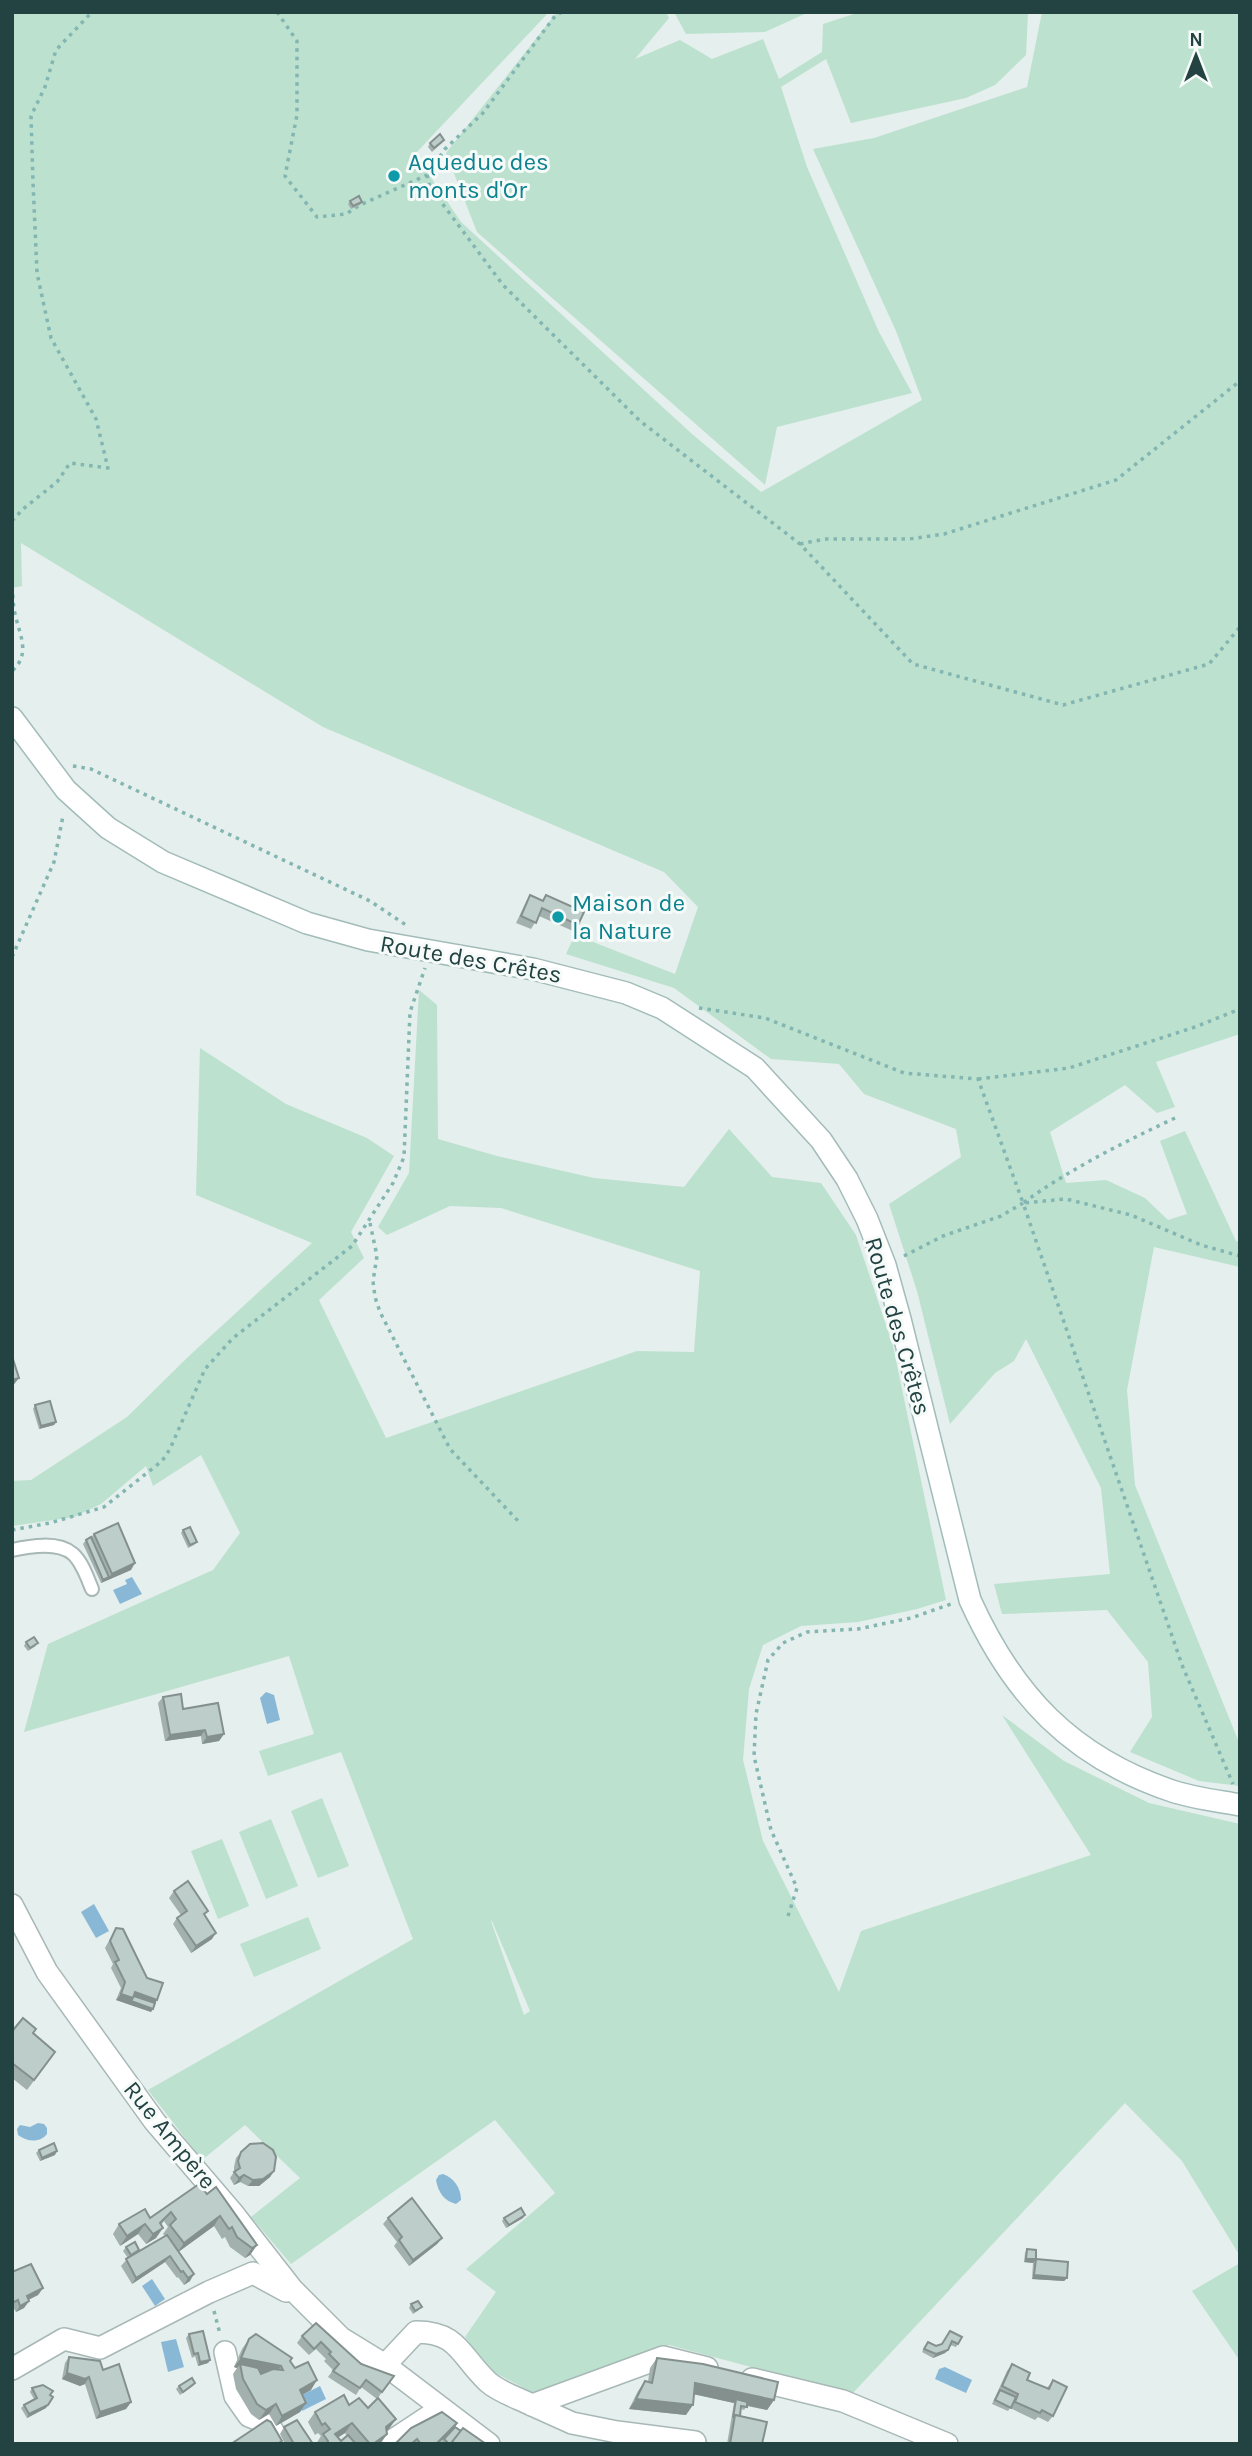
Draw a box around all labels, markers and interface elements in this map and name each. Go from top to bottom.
north arrow [1161,21,1231,91]
text: N [1189,29,1203,51]
place label: Aqueduc des monts d'Or [408,148,549,204]
marker: Aqueduc des monts d'Or [386,168,402,184]
place label: Maison de la Nature [572,889,685,945]
marker: Maison de la Nature [550,909,566,925]
street label: Route des Crêtes [378,929,564,989]
street label: Route des Crêtes [859,1234,937,1418]
street label: Rue Ampère [118,2075,222,2195]

